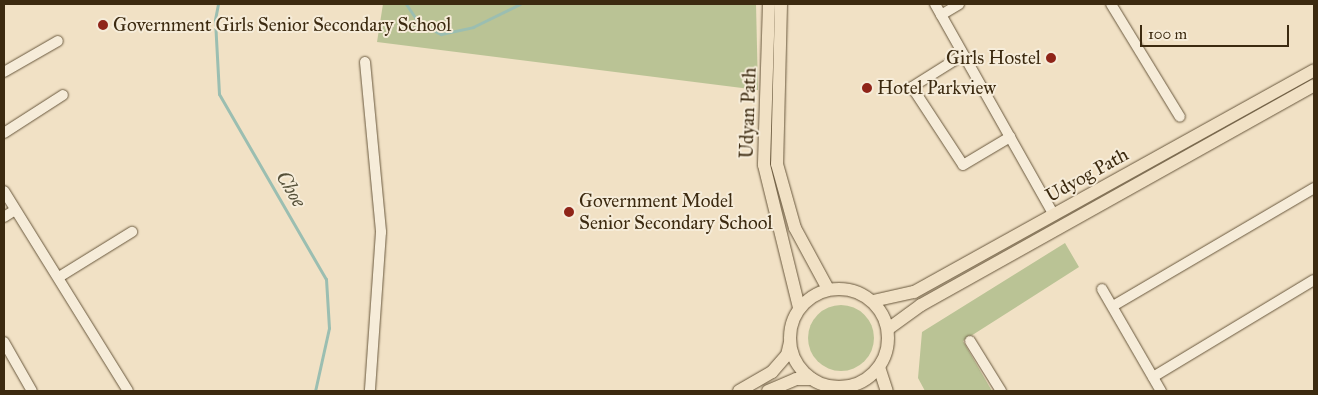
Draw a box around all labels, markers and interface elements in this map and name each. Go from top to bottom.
place label: Government Girls Senior Secondary School [113,14,451,36]
scale bar [1143,15,1292,47]
marker: Government Girls Senior Secondary School [97,19,109,31]
text: 100 m [1148,25,1187,43]
place label: Girls Hostel [946,47,1041,69]
marker: Girls Hostel [1045,52,1057,64]
street label: Udyan Path [735,67,761,159]
place label: Hotel Parkview [877,77,996,99]
marker: Hotel Parkview [861,82,873,94]
street label: Udyog Path [1042,143,1132,207]
water label: Choe [271,167,311,211]
place label: Government Model Senior Secondary School [579,190,773,234]
marker: Government Model Senior Secondary School [563,206,575,218]

